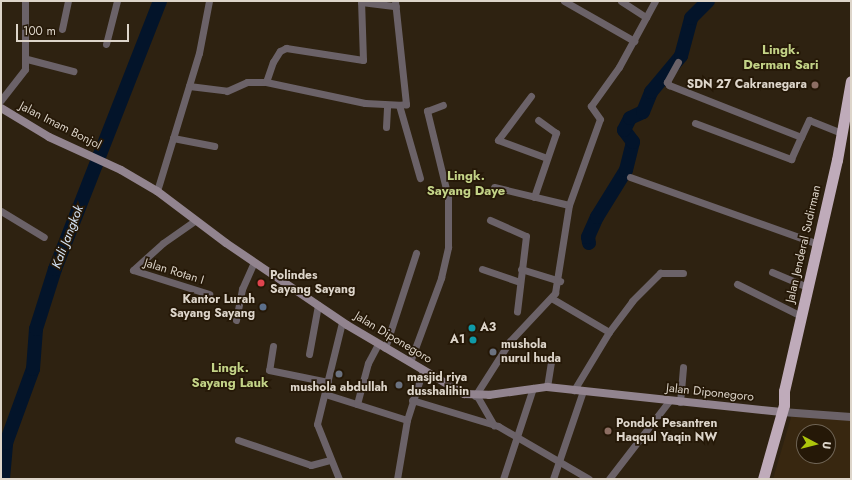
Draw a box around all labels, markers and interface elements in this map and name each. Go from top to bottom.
scale bar [18,16,131,42]
text: 100 m [23,22,56,40]
district label: Lingk. Derman Sari [743,43,819,74]
place label: SDN 27 Cakranegara [687,78,807,92]
marker: SDN 27 Cakranegara [810,80,820,90]
street label: Jalan Imam Bonjol [17,99,103,153]
district label: Lingk. Sayang Daye [427,169,505,200]
street label: Jalan Jenderal Sudirman [783,184,825,304]
water label: Kali Jangkok [49,203,87,271]
street label: Jalan Rotan I [142,256,206,288]
place label: Polindes Sayang Sayang [270,269,355,297]
marker: Polindes Sayang Sayang [255,277,267,289]
place label: Kantor Lurah Sayang Sayang [170,293,255,321]
marker: Kantor Lurah Sayang Sayang [258,302,268,312]
street label: Jalan Diponegoro [352,309,434,367]
place label: A3 [480,321,496,335]
marker: A3 [467,323,477,333]
place label: A1 [450,333,465,347]
marker: A1 [468,335,478,345]
place label: mushola nurul huda [501,338,561,366]
marker: mushola nurul huda [488,347,498,357]
district label: Lingk. Sayang Lauk [192,361,268,392]
marker: mushola abdullah [334,369,344,379]
place label: masjid riya dusshalihin [407,371,469,399]
marker: masjid riya dusshalihin [394,380,404,390]
place label: mushola abdullah [290,381,388,395]
street label: Jalan Diponegoro [665,381,755,405]
place label: Pondok Pesantren Haqqul Yaqin NW [616,417,717,445]
north arrow [796,424,836,464]
marker: Pondok Pesantren Haqqul Yaqin NW [603,426,613,436]
text: U [819,441,835,450]

